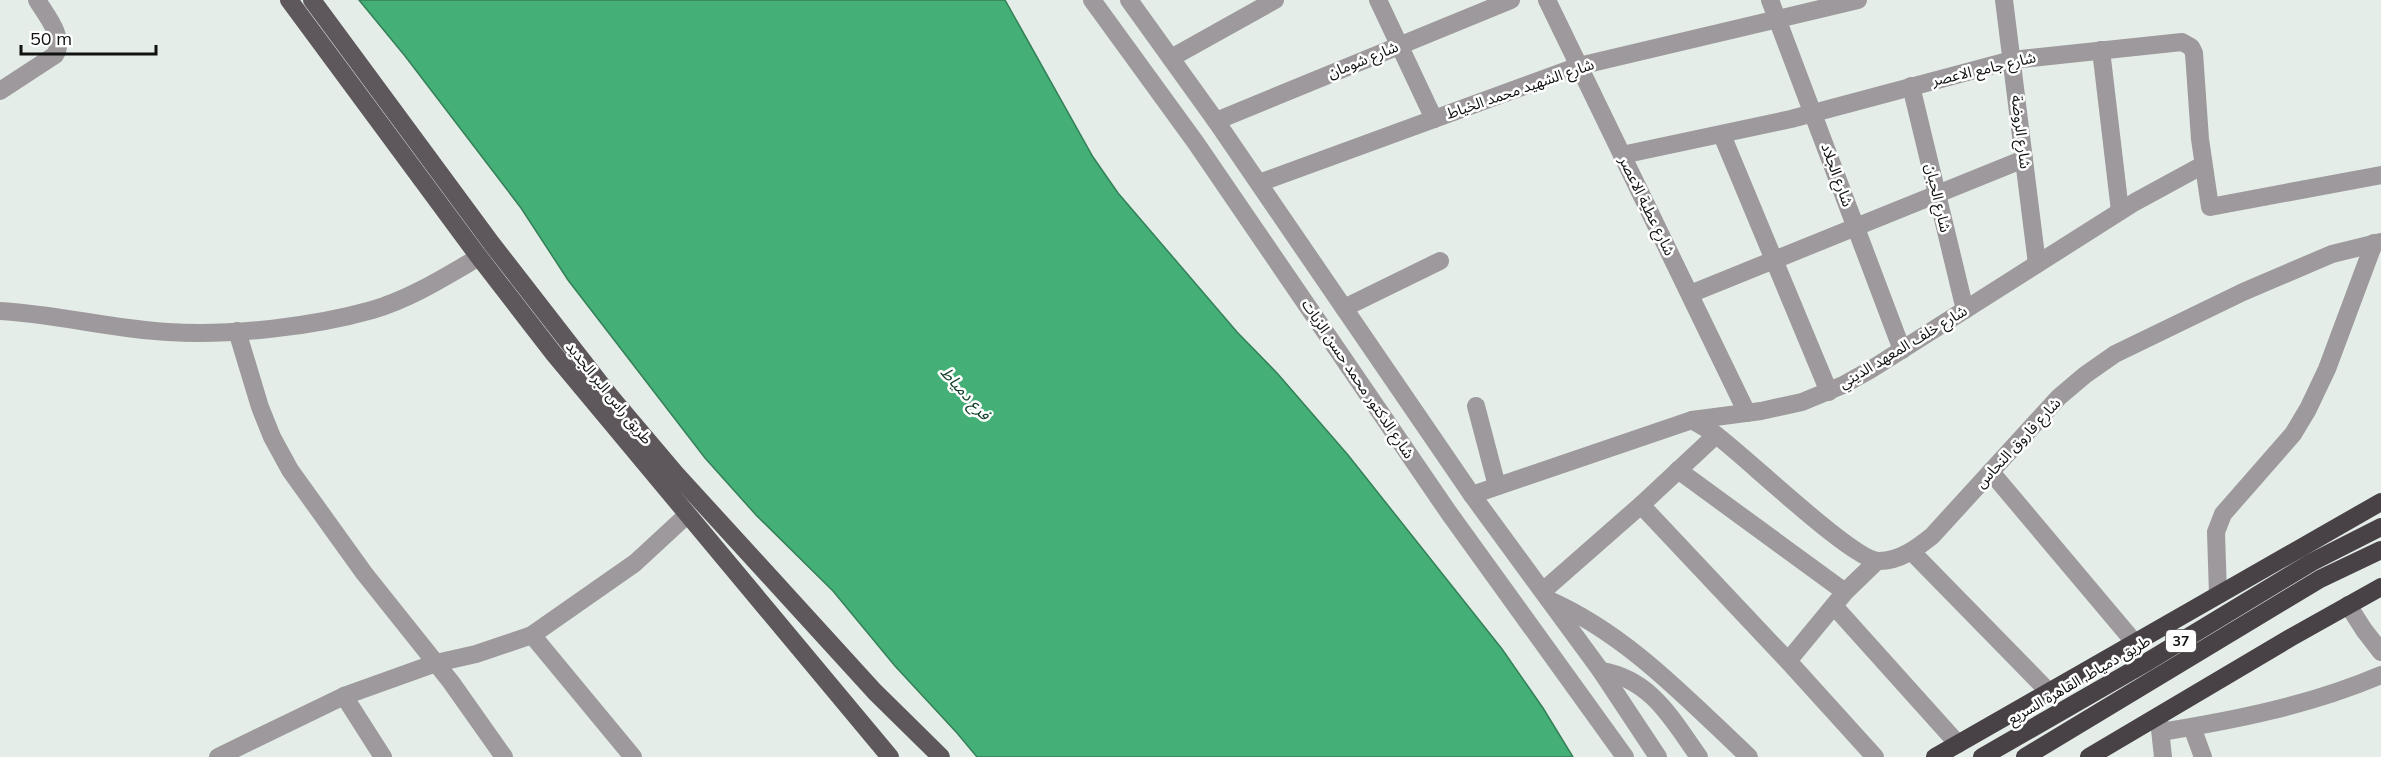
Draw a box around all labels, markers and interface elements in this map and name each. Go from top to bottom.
scale bar [21,18,156,56]
text: 50 m [30,27,72,50]
street label: شارع شومان [1325,37,1402,85]
street label: شارع جامع الاعصر [1929,47,2039,93]
street label: شارع الشهيد محمد الخياط [1443,54,1598,126]
street label: شارع الروضة [2005,94,2035,170]
street label: شارع الجلاد [1814,140,1858,210]
street label: شارع عطية الاعصر [1612,152,1680,260]
street label: شارع الحبان [1918,162,1956,235]
street label: شارع الدكتور محمد حسن الزيات [1295,295,1419,464]
street label: شارع خلف المعهد الديني [1835,301,1972,395]
street label: طريق راس البر الجديد [561,337,657,449]
water label: فرع دمياط [935,362,996,426]
street label: شارع فاروق النحاس [1971,393,2067,494]
road number: 37 [2166,630,2196,652]
street label: طريق دمياط, القاهرة السريع [2004,631,2155,731]

